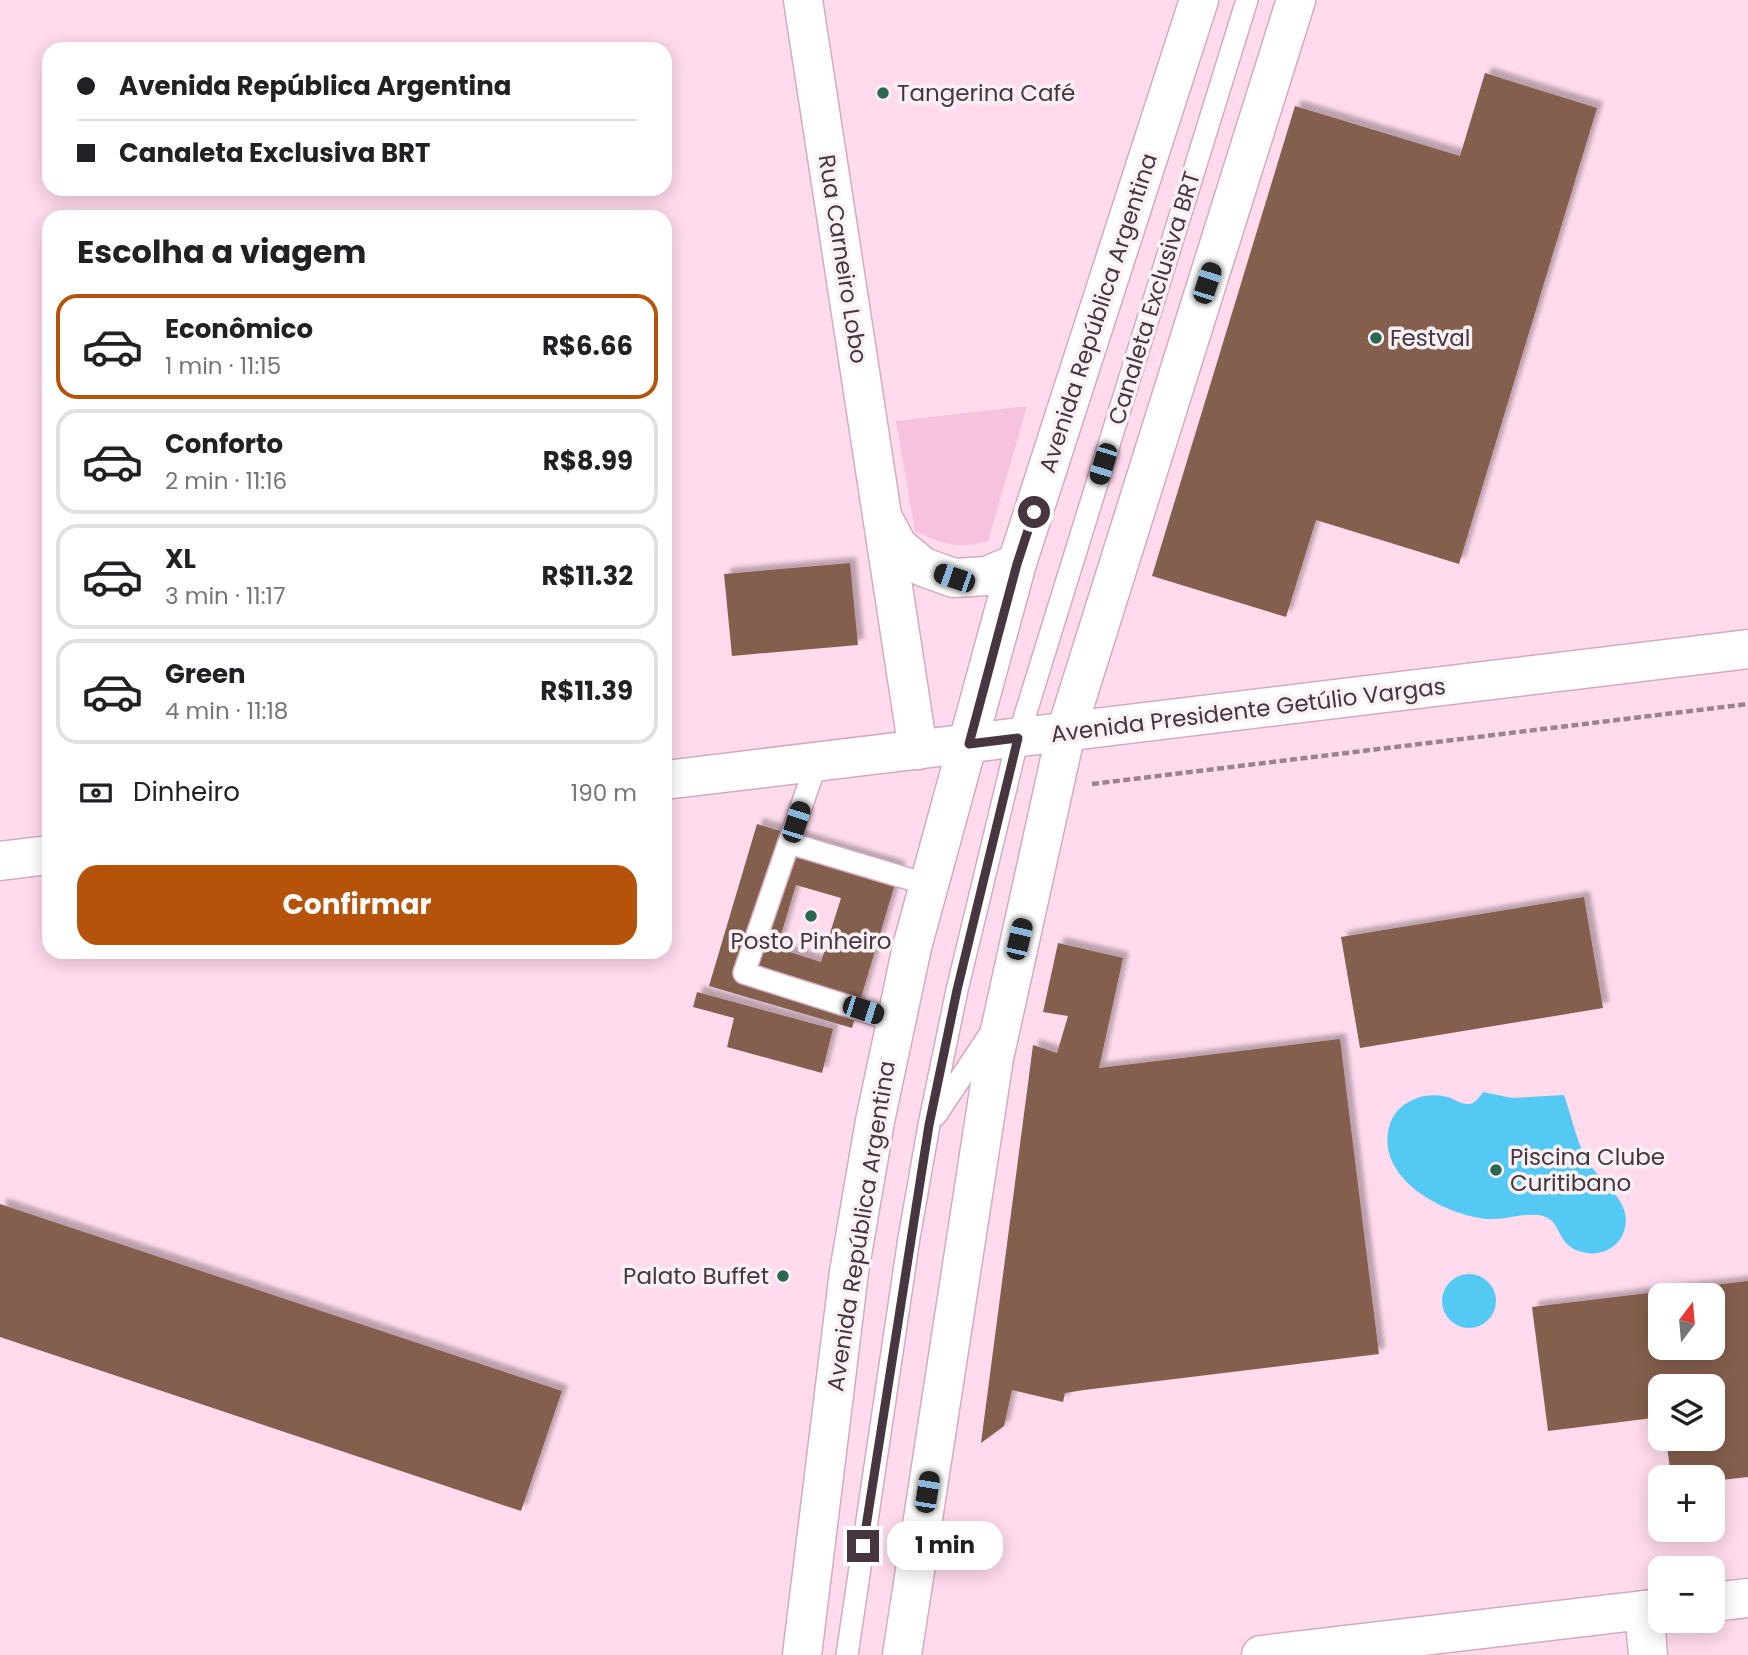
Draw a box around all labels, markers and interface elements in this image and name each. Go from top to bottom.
text: Avenida República Argentina [119,68,511,104]
place label: Tangerina Café [897,77,1075,109]
marker: Tangerina Café [875,85,891,101]
text: Canaleta Exclusiva BRT [119,135,430,171]
street label: Avenida República Argentina [1031,149,1165,477]
street label: Rua Carneiro Lobo [811,152,875,366]
street label: Canaleta Exclusiva BRT [1100,167,1208,429]
text: Escolha a viagem [77,229,366,274]
car [1191,260,1224,306]
text: Econômico [165,311,313,347]
icon: car [81,315,144,378]
place label: Festval [1390,322,1470,354]
text: R$6.66 [542,328,633,364]
marker: Festval [1368,330,1384,346]
text: 1 min · 11:15 [165,350,281,382]
text: Conforto [165,426,283,462]
icon: car [81,430,144,493]
car [1087,441,1120,487]
text: R$8.99 [543,443,633,479]
text: 2 min · 11:16 [165,465,287,497]
route start [1018,496,1050,528]
text: XL [165,541,196,577]
icon: car [81,545,144,608]
text: R$11.32 [541,558,633,594]
car [931,561,978,595]
text: 3 min · 11:17 [165,580,285,612]
text: Green [165,656,246,692]
icon: car [81,660,144,723]
street label: Avenida Presidente Getúlio Vargas [1049,670,1447,750]
text: R$11.39 [540,673,633,709]
text: 4 min · 11:18 [165,695,288,727]
icon: cash [77,774,115,812]
text: Dinheiro [133,774,240,810]
text: 190 m [571,777,637,809]
car [780,799,813,845]
button: Confirmar [77,865,637,945]
marker: Posto Pinheiro [803,908,819,924]
car [1005,916,1034,962]
place label: Posto Pinheiro [731,925,891,957]
car [840,994,887,1026]
street label: Avenida República Argentina [819,1058,903,1394]
place label: Piscina Clube Curitibano [1510,1141,1665,1199]
marker: Piscina Clube Curitibano [1488,1162,1504,1178]
place label: Palato Buffet [623,1260,769,1292]
marker: Palato Buffet [775,1268,791,1284]
north arrow [1648,1283,1726,1360]
map controls [1648,1283,1725,1633]
button: layers [1648,1374,1725,1451]
button: + [1648,1465,1725,1542]
car [914,1470,941,1514]
callout: 1 min [888,1522,1003,1570]
text: 1 min [915,1529,975,1561]
route end [847,1530,879,1562]
button: − [1648,1556,1725,1633]

